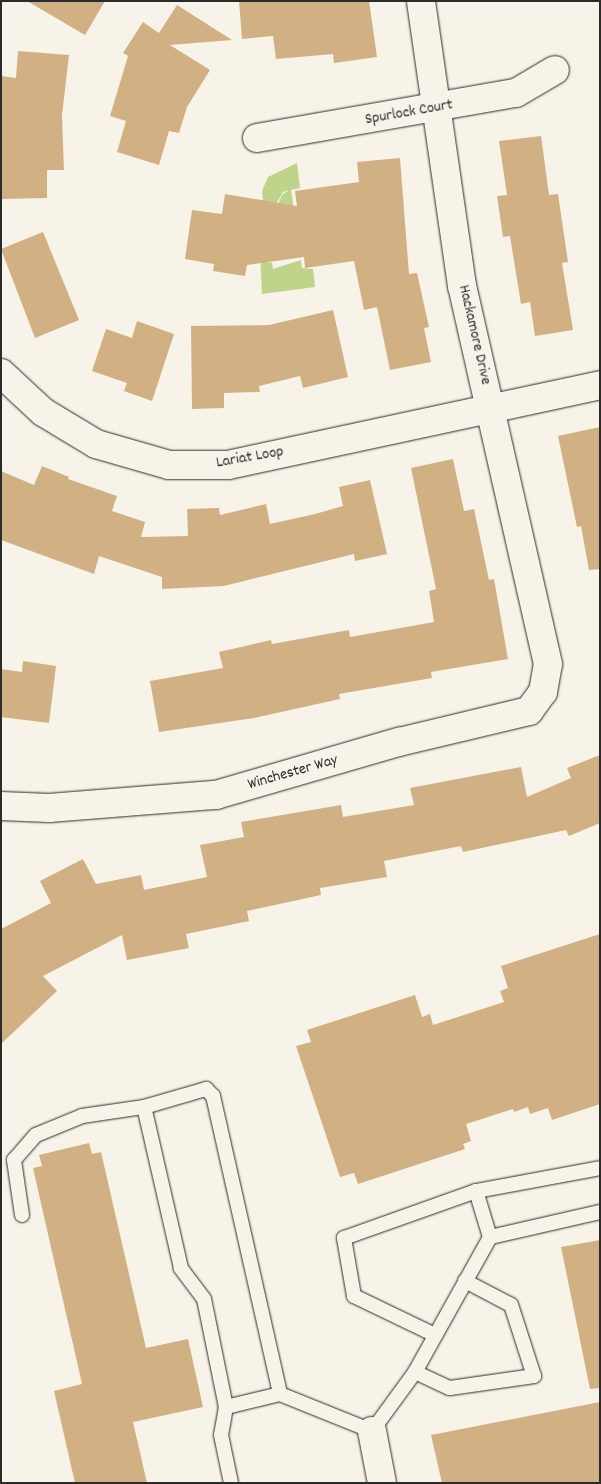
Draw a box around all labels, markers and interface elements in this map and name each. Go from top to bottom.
street label: Spurlock Court [364,96,454,130]
street label: Hackamore Drive [453,283,495,387]
street label: Lariat Loop [215,443,285,473]
street label: Winchester Way [246,751,340,795]

